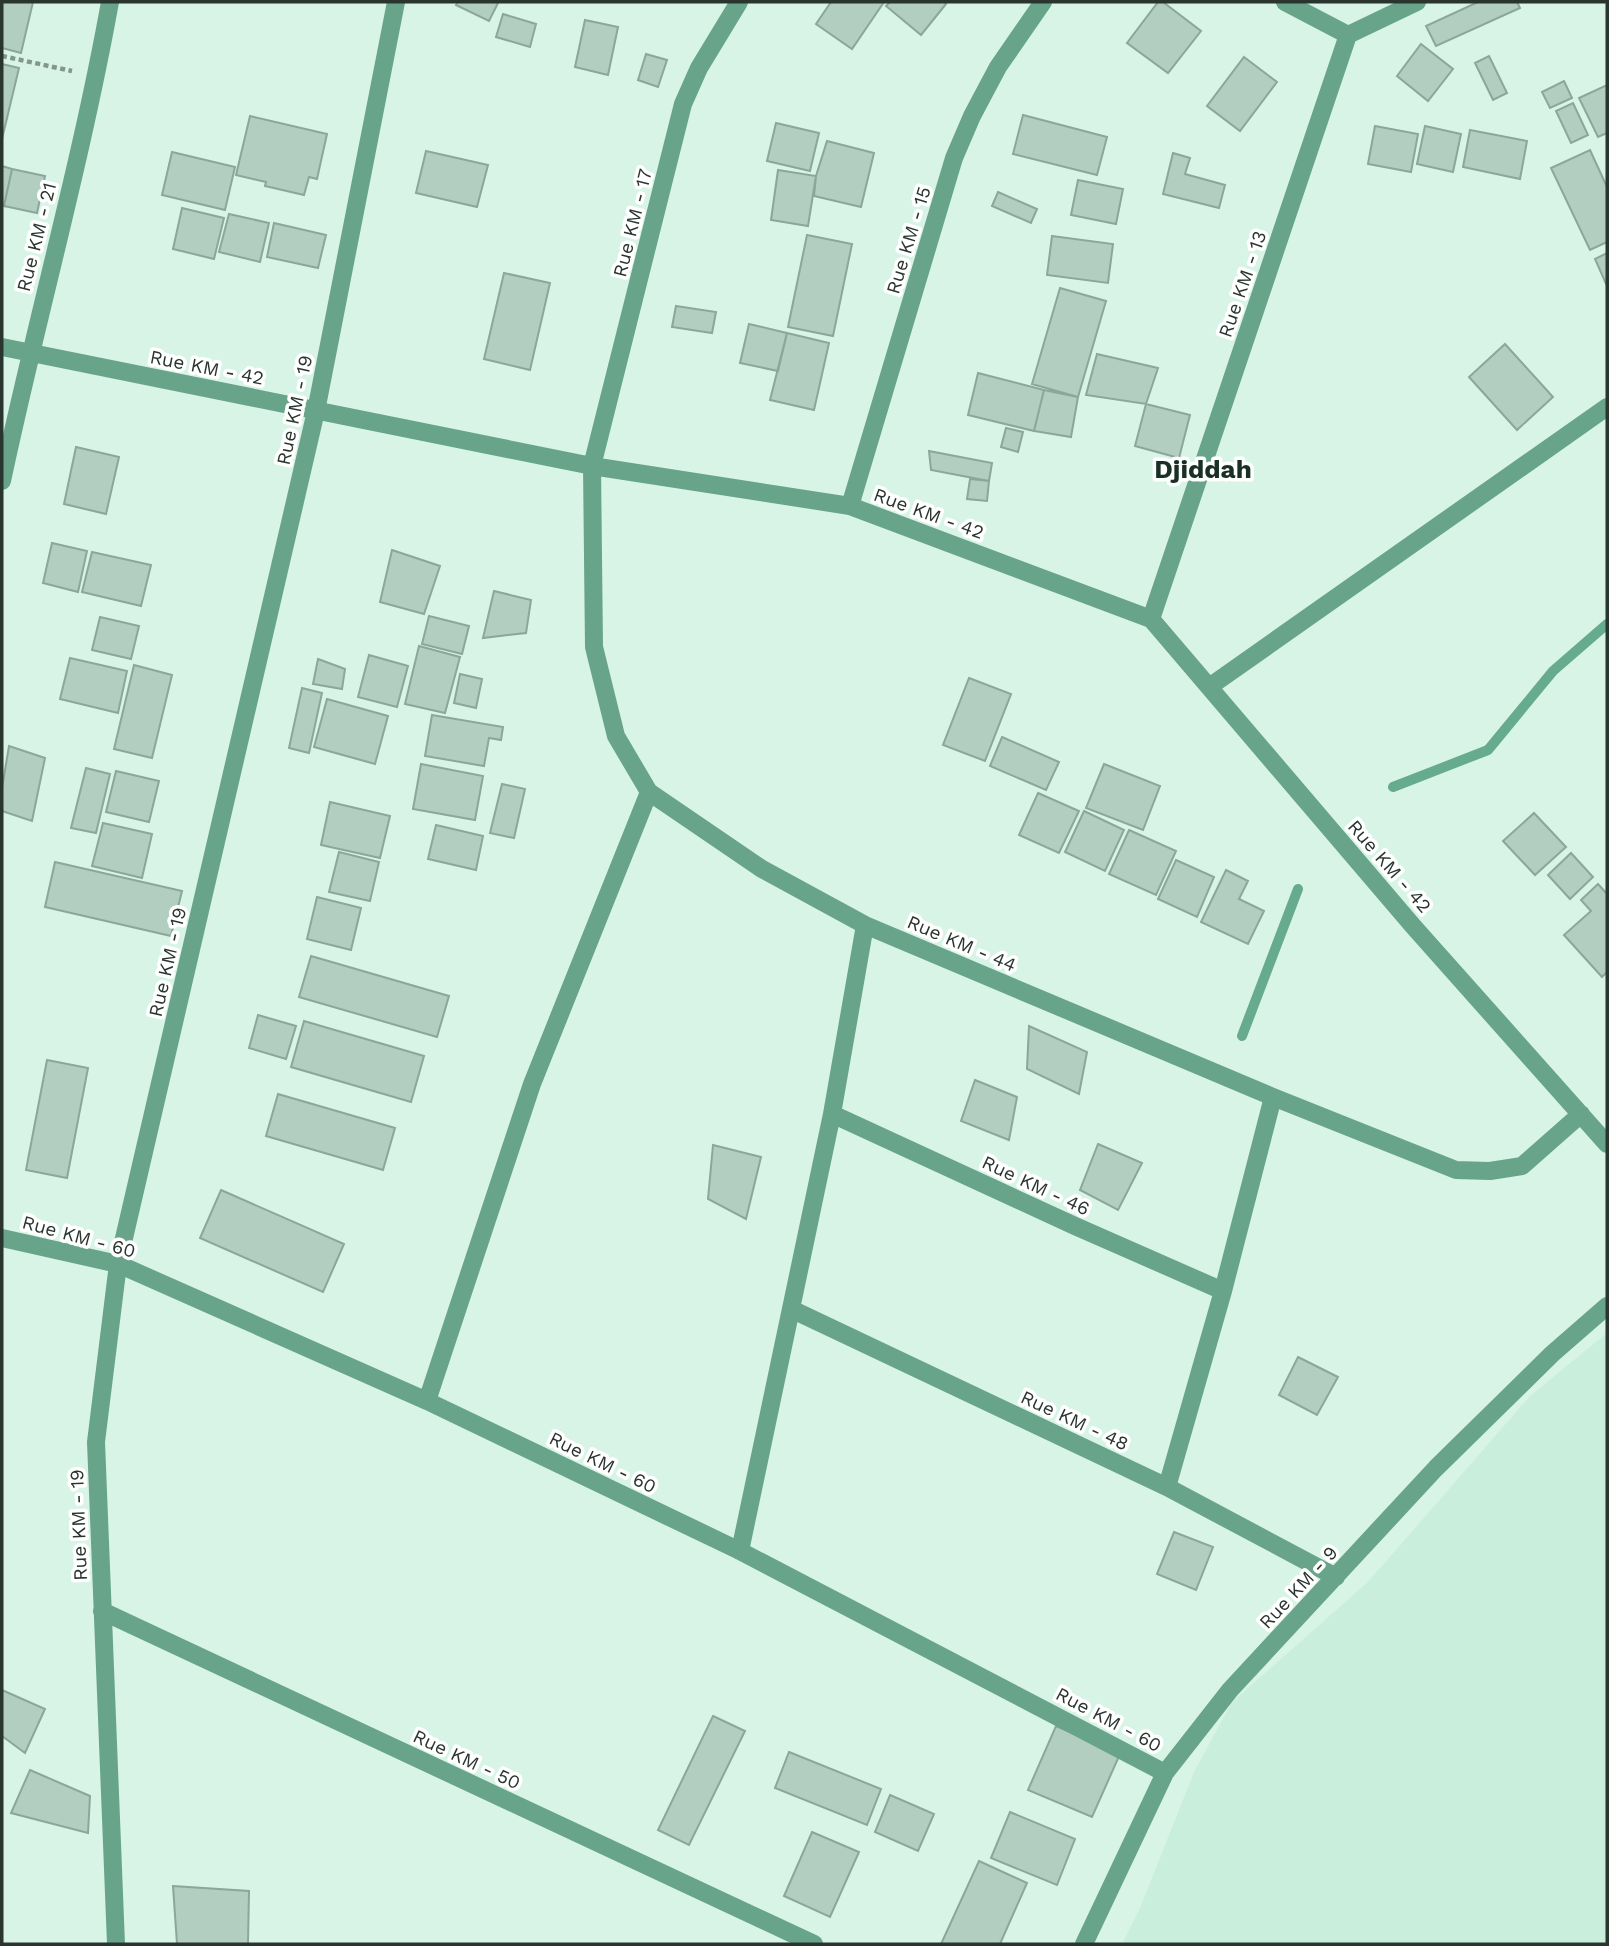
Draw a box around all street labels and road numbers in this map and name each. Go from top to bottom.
street label: Rue KM - 17 [608,167,657,280]
street label: Rue KM - 21 [12,180,61,294]
street label: Rue KM - 15 [881,184,936,297]
street label: Rue KM - 13 [1214,228,1271,340]
street label: Rue KM - 42 [148,345,266,390]
street label: Rue KM - 19 [272,353,317,467]
street label: Rue KM - 42 [871,483,987,544]
street label: Rue KM - 42 [1343,815,1436,918]
street label: Rue KM - 19 [144,905,191,1019]
street label: Rue KM - 44 [904,910,1020,977]
street label: Rue KM - 46 [978,1150,1093,1220]
street label: Rue KM - 60 [20,1210,138,1263]
street label: Rue KM - 48 [1017,1385,1132,1455]
street label: Rue KM - 60 [545,1427,660,1498]
street label: Rue KM - 19 [65,1469,92,1581]
street label: Rue KM - 9 [1254,1541,1342,1633]
street label: Rue KM - 60 [1052,1682,1166,1757]
street label: Rue KM - 50 [409,1725,524,1794]

